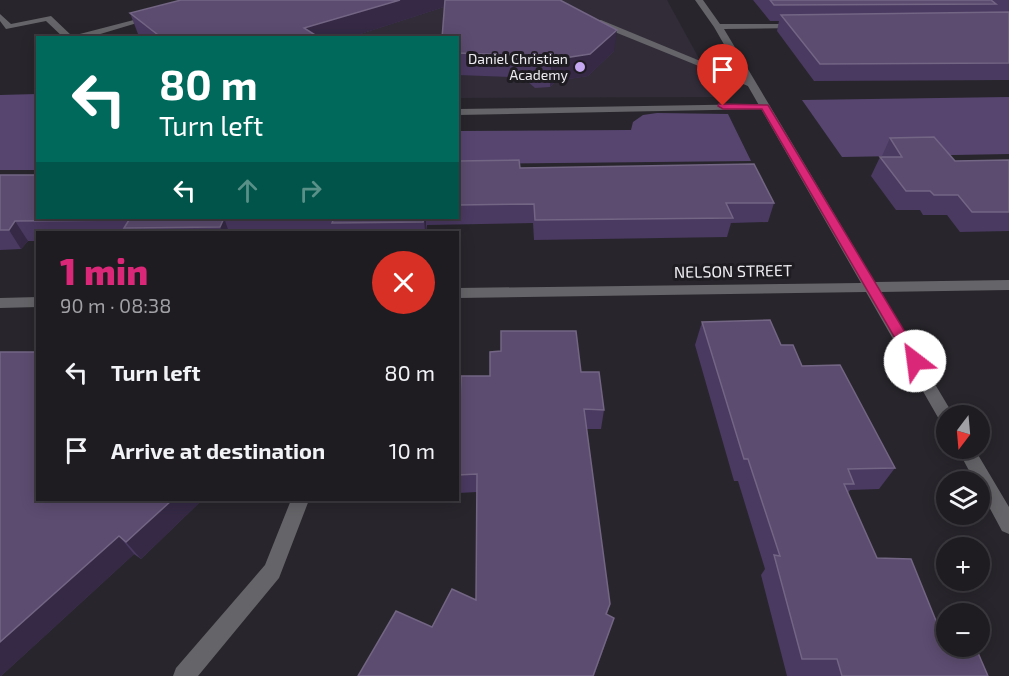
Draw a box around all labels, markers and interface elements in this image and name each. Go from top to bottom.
pin [697,44,748,106]
place label: Daniel Christian Academy [468,50,569,83]
icon: arrive [706,53,739,86]
text: 80 m [159,58,258,108]
icon: left [60,60,138,138]
marker: Daniel Christian Academy [573,60,587,74]
text: Turn left [159,109,263,141]
icon: left [168,174,201,207]
icon: ahead [231,174,264,207]
icon: right [294,174,327,207]
text: 1 min [60,249,148,292]
button: close [372,251,435,314]
street label: NELSON STREET [674,260,792,281]
text: 90 m · 08:38 [60,293,171,317]
position arrow [883,329,947,393]
icon: left [60,356,93,389]
text: Turn left [111,359,200,385]
text: 80 m [384,359,435,385]
north arrow [936,405,990,459]
map controls [936,405,990,657]
icon: arrive [60,434,93,467]
text: Arrive at destination [111,437,325,463]
text: 10 m [389,437,435,463]
button: layers [936,471,990,525]
button: + [936,537,990,591]
button: − [936,603,990,657]

